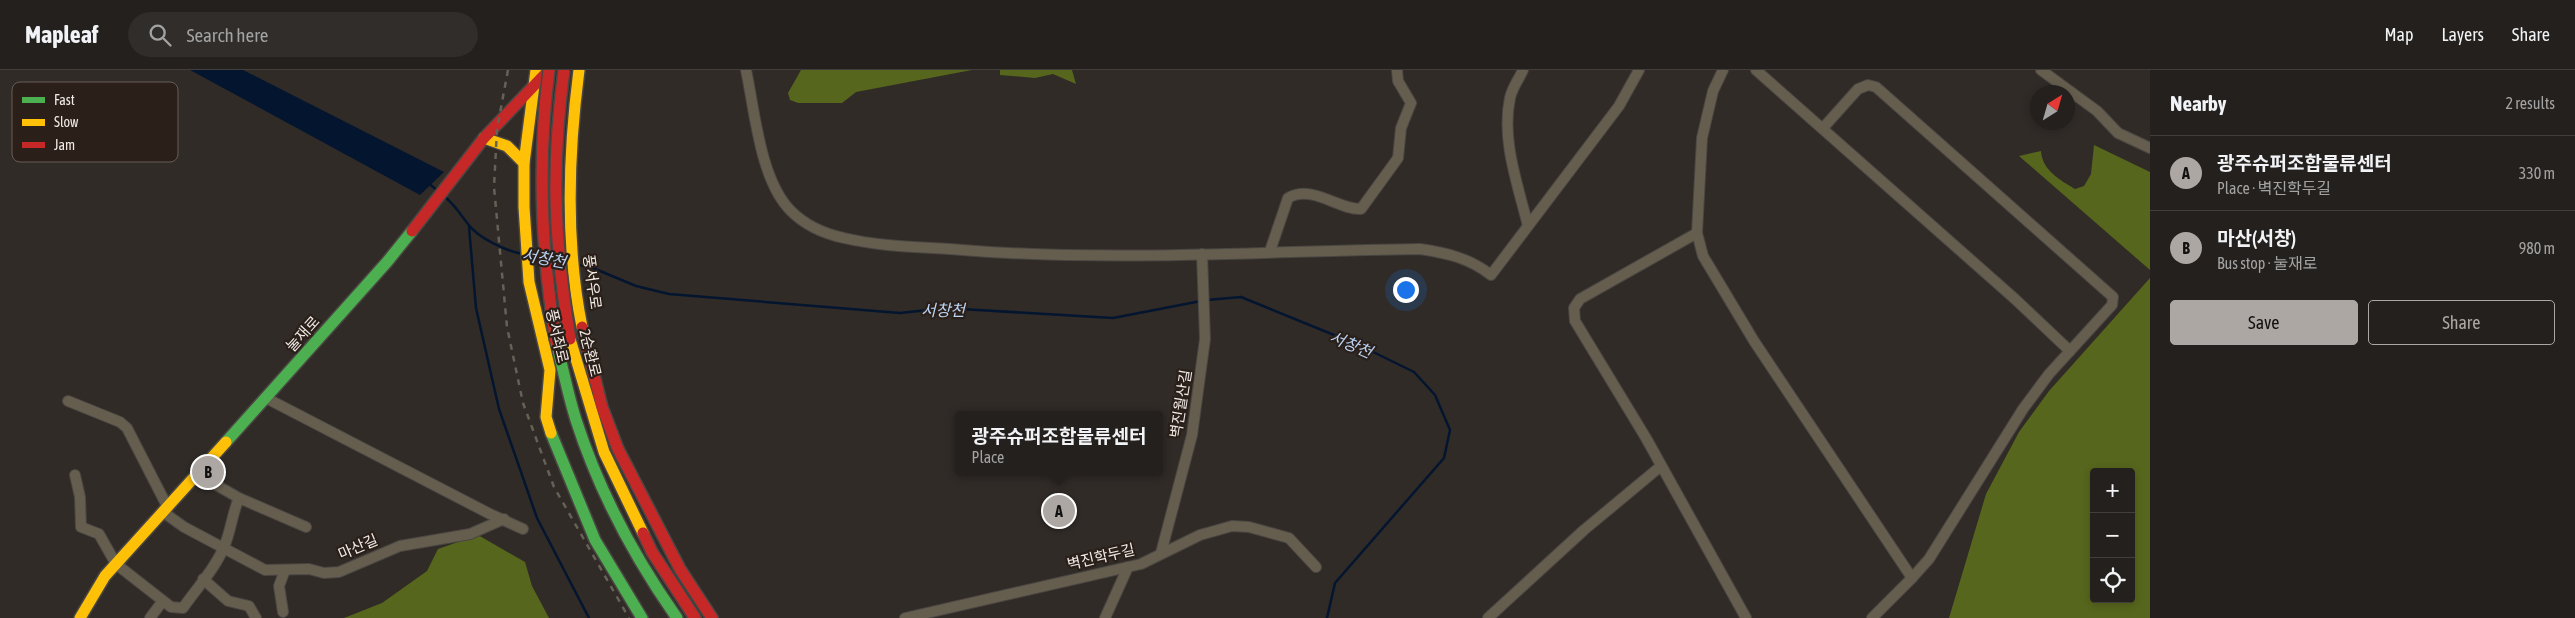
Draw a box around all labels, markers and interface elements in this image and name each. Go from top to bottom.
search box [128,12,478,57]
text: Mapleaf [25,21,98,48]
icon: search [146,21,174,49]
text: Search here [186,24,268,46]
text: Map [2384,24,2413,45]
text: Layers [2441,24,2484,45]
text: Share [2512,24,2550,45]
legend [12,82,178,162]
north arrow [2030,85,2075,130]
text: Nearby [2170,91,2226,115]
text: Fast [54,92,75,108]
text: 2 results [2505,94,2555,112]
text: Slow [54,114,79,130]
text: Jam [54,137,75,153]
text: 광주슈퍼조합물류센터 [2217,152,2392,174]
text: A [2182,164,2190,182]
text: 330 m [2519,164,2555,182]
text: Place · 벽진학두길 [2217,179,2331,197]
text: 마산(서창) [2217,227,2296,249]
text: B [2182,239,2190,257]
text: 980 m [2519,239,2555,257]
water label: 서창천 [521,245,570,271]
street label: 풍서우로 [580,253,605,310]
text: Bus stop · 눌재로 [2217,254,2317,272]
your location [1393,277,1419,303]
button: Save [2170,300,2358,345]
button: Share [2368,300,2555,345]
water label: 서창천 [921,301,967,319]
street label: 풍서좌로 [543,307,572,365]
street label: 눌재로 [282,313,323,355]
street label: 2순환로 [576,327,605,378]
water label: 서창천 [1327,327,1377,362]
street label: 벽진월산길 [1167,369,1194,439]
popup [955,411,1163,476]
text: 광주슈퍼조합물류센터 [972,425,1146,447]
text: Place [972,448,1004,466]
pin: B [192,453,224,491]
map controls [2090,468,2135,603]
button: + [2090,468,2135,513]
pin: A [1043,492,1075,530]
button: − [2090,513,2135,558]
street label: 마산길 [335,531,380,562]
street label: 벽진학두길 [1065,540,1136,573]
button: locate [2090,558,2135,603]

